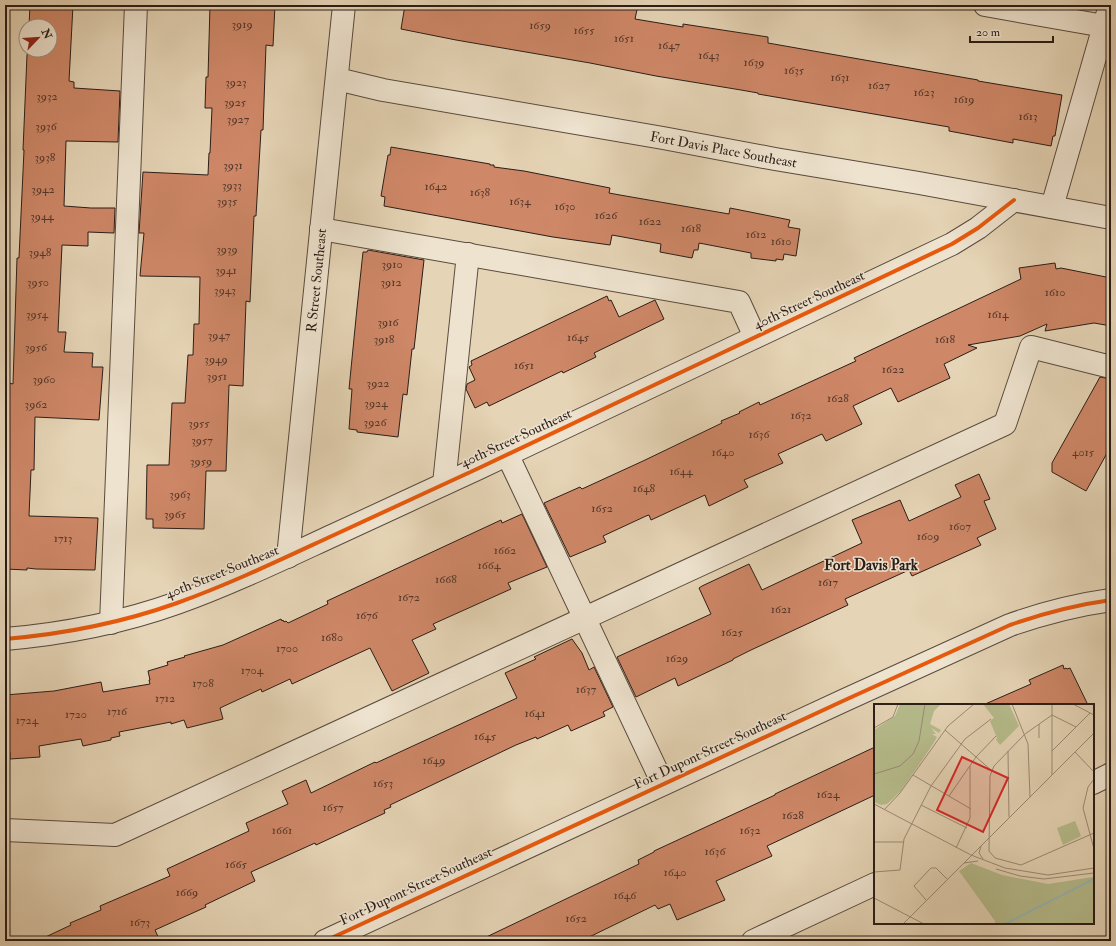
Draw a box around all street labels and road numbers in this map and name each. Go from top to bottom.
street label: Fort Davis Place Southeast [649,127,799,171]
street label: R Street Southeast [302,227,330,333]
street label: 40th Street Southeast [751,267,868,333]
street label: 40th Street Southeast [458,405,575,471]
street label: 40th Street Southeast [163,541,282,603]
street label: Fort Dupont Street Southeast [631,707,790,794]
street label: Fort Dupont Street Southeast [337,843,496,930]

